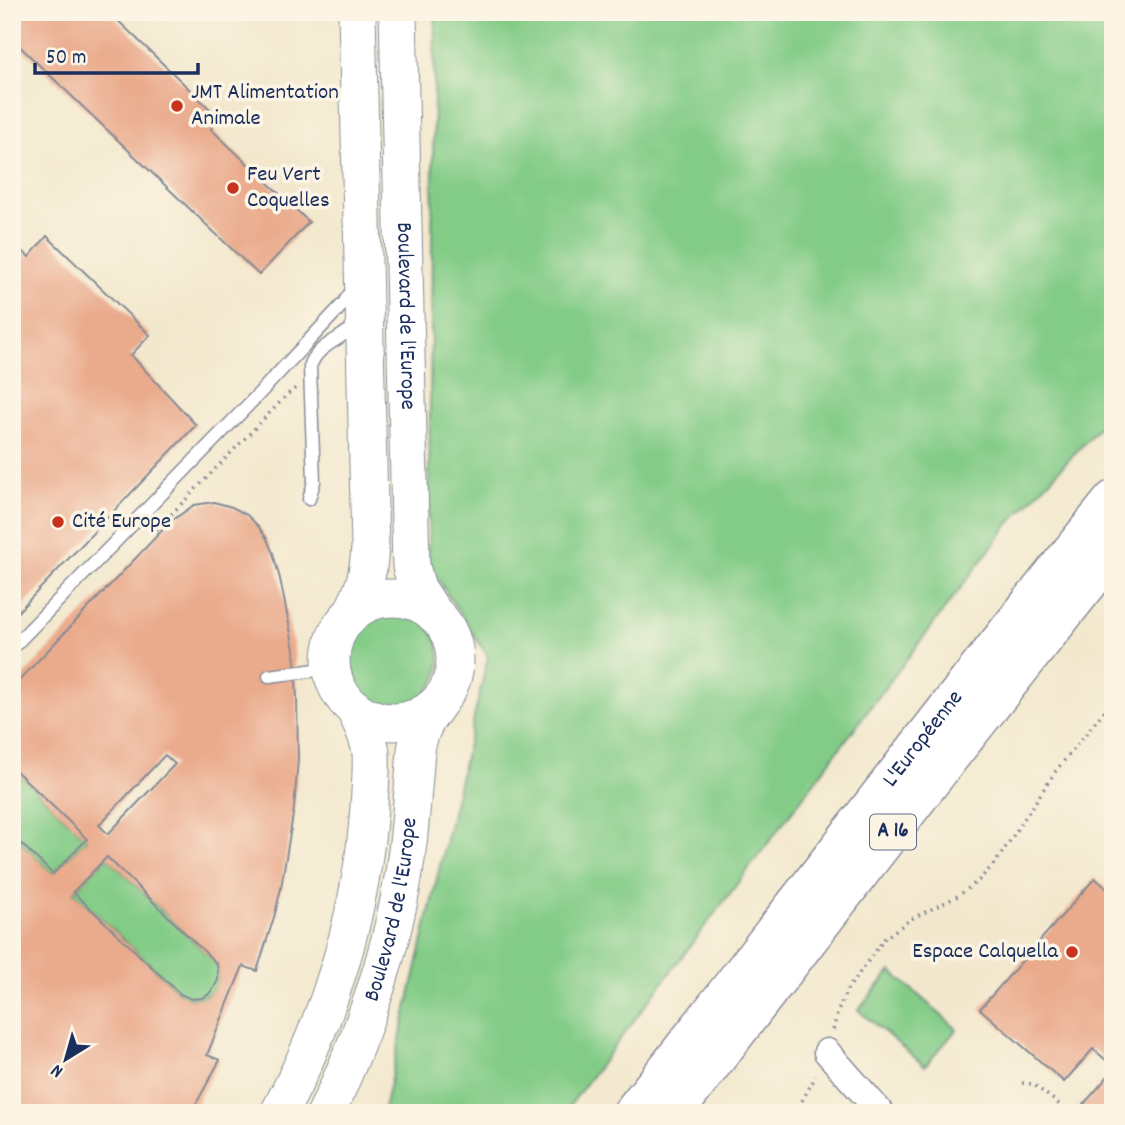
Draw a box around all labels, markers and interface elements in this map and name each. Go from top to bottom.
scale bar [35,32,198,76]
text: 50 m [46,44,86,74]
place label: JMT Alimentation Animale [191,77,339,136]
marker: JMT Alimentation Animale [169,98,185,114]
place label: Feu Vert Coquelles [247,159,330,218]
marker: Feu Vert Coquelles [225,180,241,196]
street label: Boulevard de l'Europe [386,222,424,410]
place label: Cité Europe [72,506,171,539]
marker: Cité Europe [50,514,66,530]
street label: L'Européenne [875,684,972,795]
road number: A 16 [870,814,916,850]
street label: Boulevard de l'Europe [356,816,427,1006]
place label: Espace Calquella [912,936,1059,969]
marker: Espace Calquella [1064,944,1080,960]
north arrow [32,1024,102,1094]
text: N [46,1056,70,1083]

